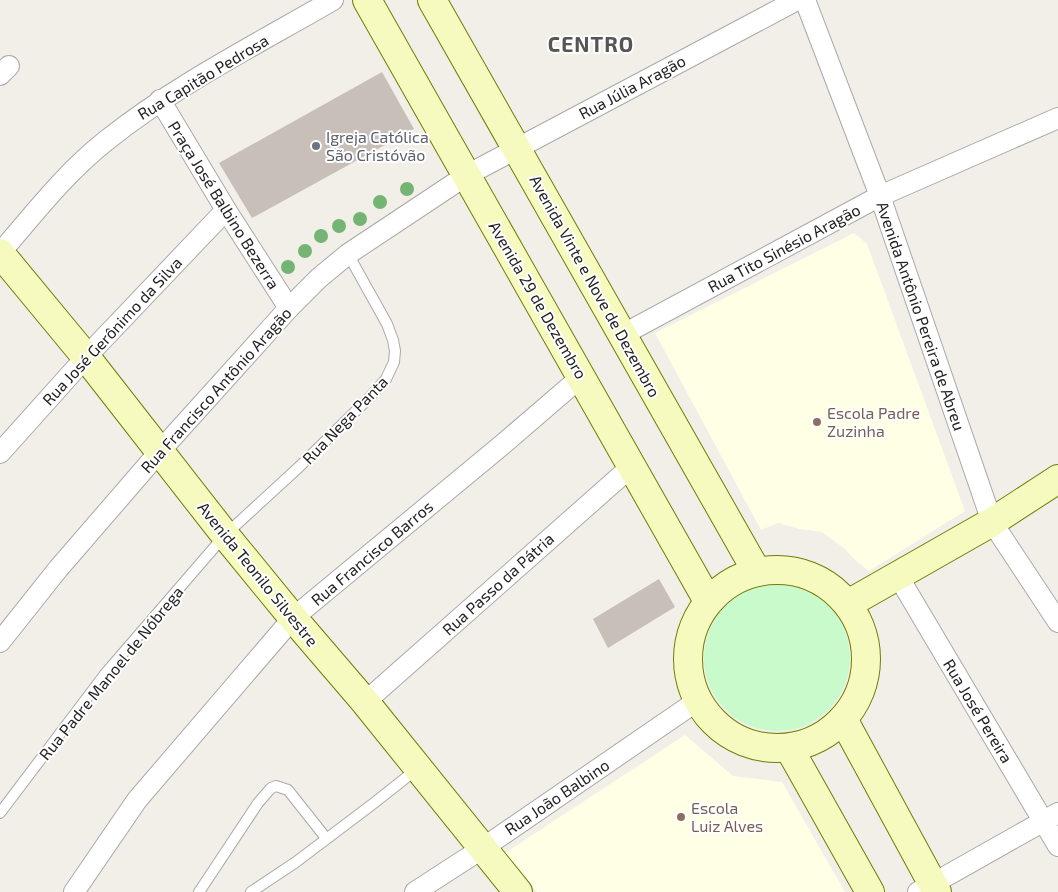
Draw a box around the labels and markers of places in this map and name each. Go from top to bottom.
place label: Igreja Católica São Cristóvão [326,127,429,164]
marker: Igreja Católica São Cristóvão [310,140,322,152]
place label: Escola Padre Zuzinha [827,403,920,440]
marker: Escola Padre Zuzinha [811,416,823,428]
place label: Escola Luiz Alves [691,798,763,835]
marker: Escola Luiz Alves [675,811,687,823]

